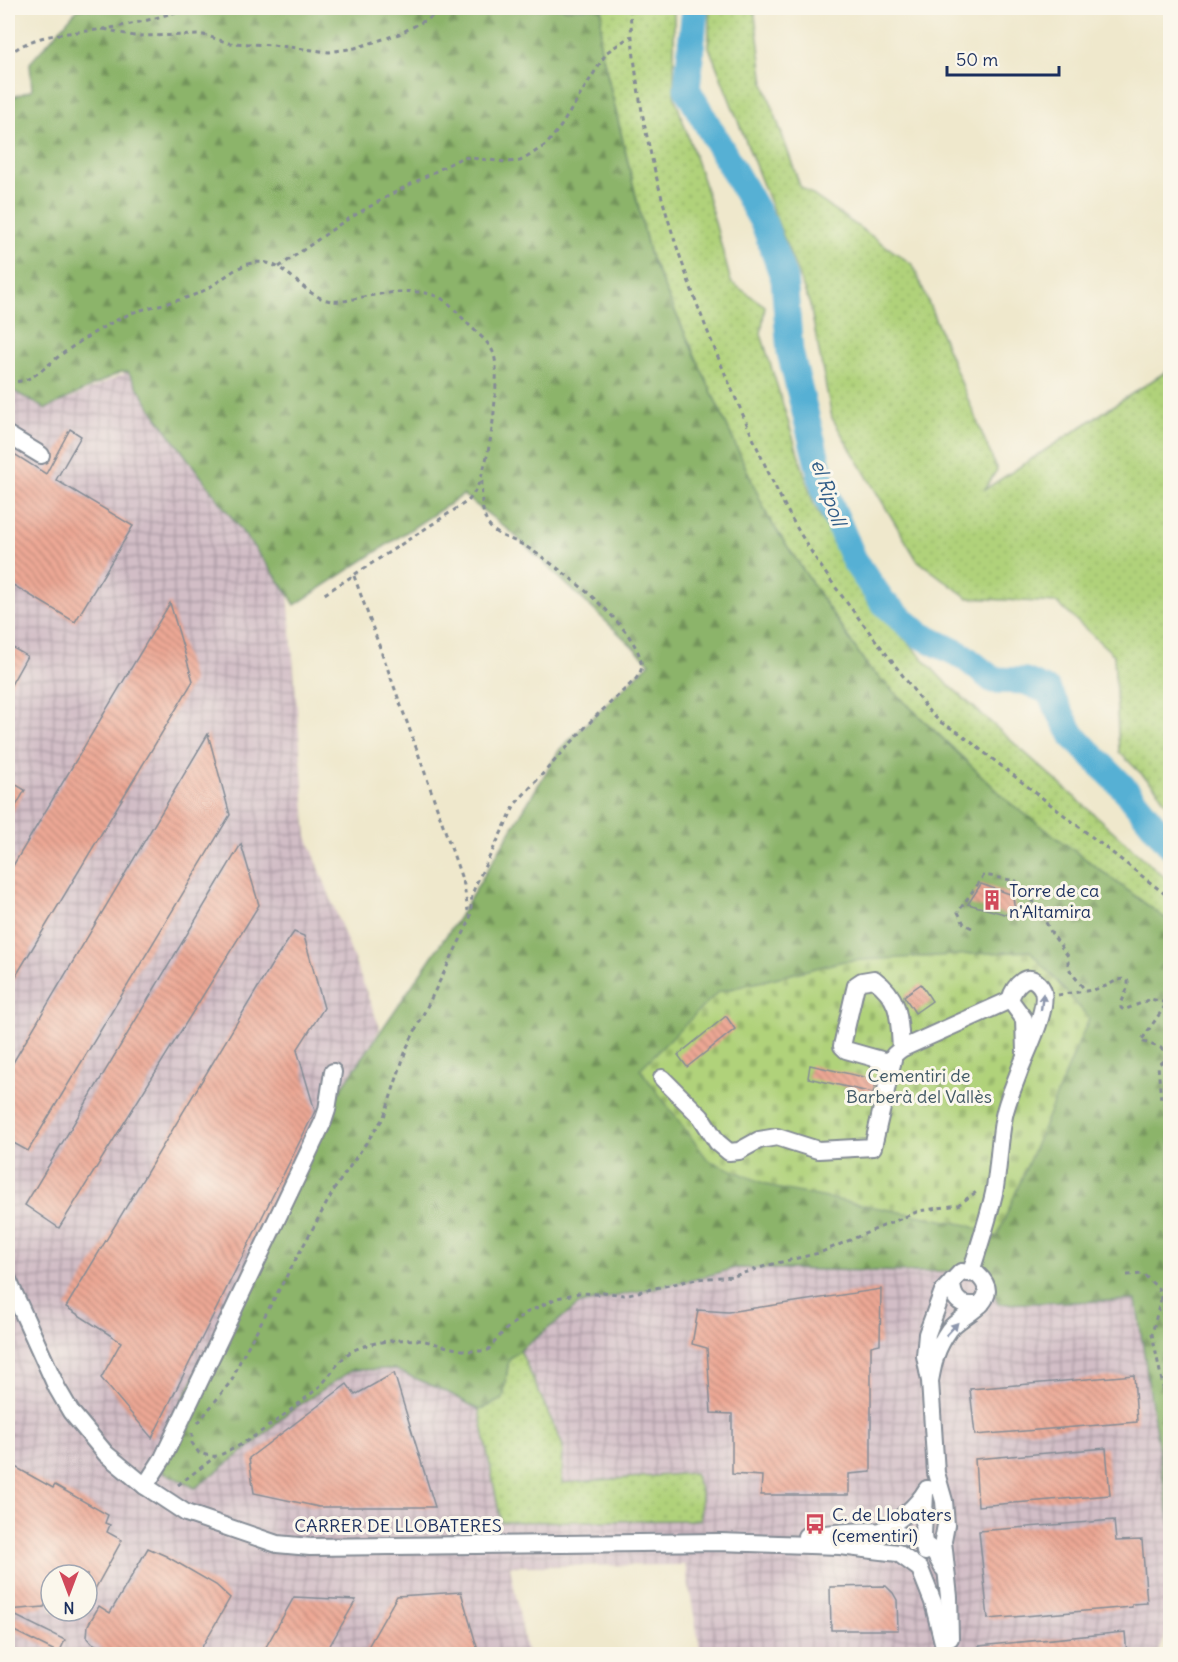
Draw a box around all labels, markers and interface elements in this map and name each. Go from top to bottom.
scale bar [947,39,1060,77]
text: 50 m [956,48,998,71]
water label: el Ripoll [806,455,853,531]
place label: Torre de ca n'Altamira [1009,879,1099,923]
building icon: Torre de ca n'Altamira [980,888,1004,912]
one-way arrow [1037,992,1047,1011]
park label: Cementiri de Barberà del Vallès [846,1064,992,1108]
one-way arrow [945,1322,959,1337]
place label: C. de Llobaters (cementiri) [832,1503,952,1547]
bus stop icon: C. de Llobaters (cementiri) [803,1512,827,1536]
street label: CARRER DE LLOBATERES [294,1514,502,1537]
north arrow [39,1563,99,1623]
text: N [63,1598,75,1618]

